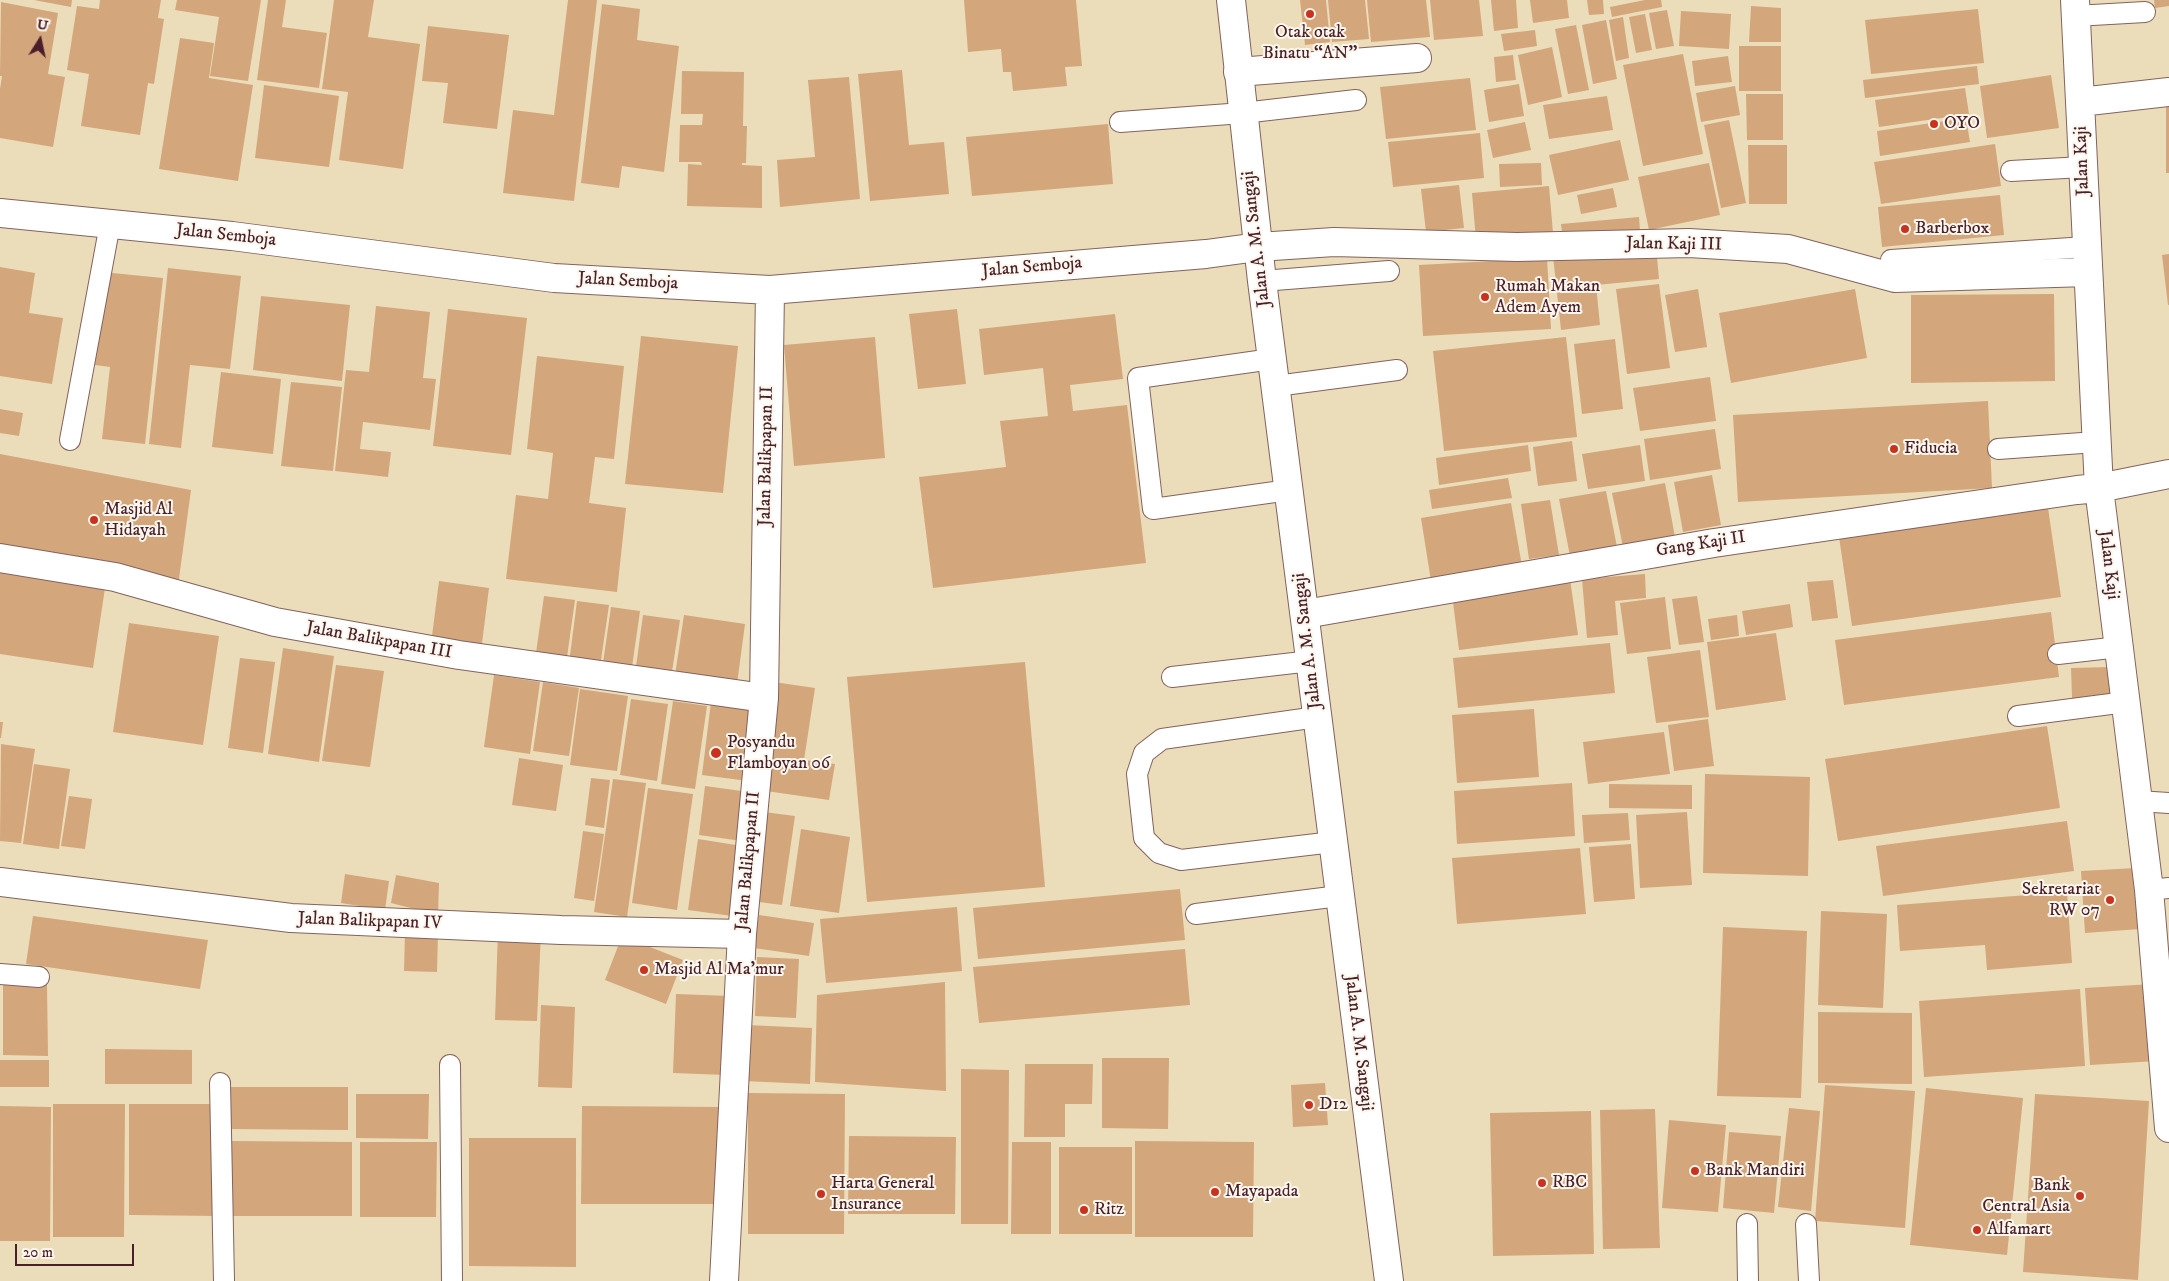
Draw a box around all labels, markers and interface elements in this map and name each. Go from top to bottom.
marker: Otak otak Binatu “AN” [1304,8,1316,20]
north arrow [15,15,65,65]
text: U [36,15,50,35]
place label: Otak otak Binatu “AN” [1263,22,1357,64]
place label: OYO [1944,113,1980,135]
marker: OYO [1928,118,1940,130]
street label: Jalan Kaji [2071,126,2095,196]
street label: Jalan A. M. Sangaji [1238,170,1276,308]
place label: Barberbox [1915,218,1989,240]
street label: Jalan Semboja [175,220,277,252]
marker: Barberbox [1899,223,1911,235]
street label: Jalan Kaji III [1626,233,1722,257]
street label: Jalan Semboja [981,253,1083,283]
street label: Jalan Semboja [577,269,679,295]
place label: Rumah Makan Adem Ayem [1495,276,1600,318]
marker: Rumah Makan Adem Ayem [1479,291,1491,303]
street label: Jalan Balikpapan II [755,386,779,526]
place label: Fiducia [1904,438,1957,460]
marker: Fiducia [1888,443,1900,455]
place label: Masjid Al Hidayah [104,499,173,542]
marker: Masjid Al Hidayah [88,514,100,526]
street label: Gang Kaji II [1655,527,1747,563]
street label: Jalan Kaji [2093,529,2123,601]
street label: Jalan A. M. Sangaji [1289,572,1327,710]
street label: Jalan Balikpapan III [304,618,454,664]
place label: Posyandu Flamboyan 06 [727,732,830,774]
marker: Posyandu Flamboyan 06 [709,746,723,760]
street label: Jalan Balikpapan II [732,790,766,932]
place label: Sekretariat RW 07 [2022,879,2100,922]
marker: Sekretariat RW 07 [2104,894,2116,906]
street label: Jalan Balikpapan IV [298,909,442,935]
place label: Masjid Al Ma'mur [654,959,784,981]
marker: Masjid Al Ma'mur [638,964,650,976]
street label: Jalan A. M. Sangaji [1339,974,1377,1112]
place label: D12 [1319,1094,1348,1116]
marker: D12 [1303,1099,1315,1111]
place label: Bank Mandiri [1705,1160,1805,1182]
marker: Bank Mandiri [1689,1165,1701,1177]
place label: RBC [1552,1172,1587,1194]
place label: Harta General Insurance [831,1173,934,1216]
place label: Bank Central Asia [1982,1175,2070,1218]
marker: RBC [1536,1177,1548,1189]
place label: Mayapada [1225,1181,1299,1203]
marker: Mayapada [1209,1186,1221,1198]
marker: Harta General Insurance [815,1188,827,1200]
marker: Bank Central Asia [2074,1190,2086,1202]
place label: Ritz [1094,1199,1124,1221]
marker: Ritz [1078,1204,1090,1216]
place label: Alfamart [1987,1219,2051,1241]
marker: Alfamart [1971,1224,1983,1236]
scale bar [18,1234,136,1266]
text: 20 m [23,1243,53,1262]

